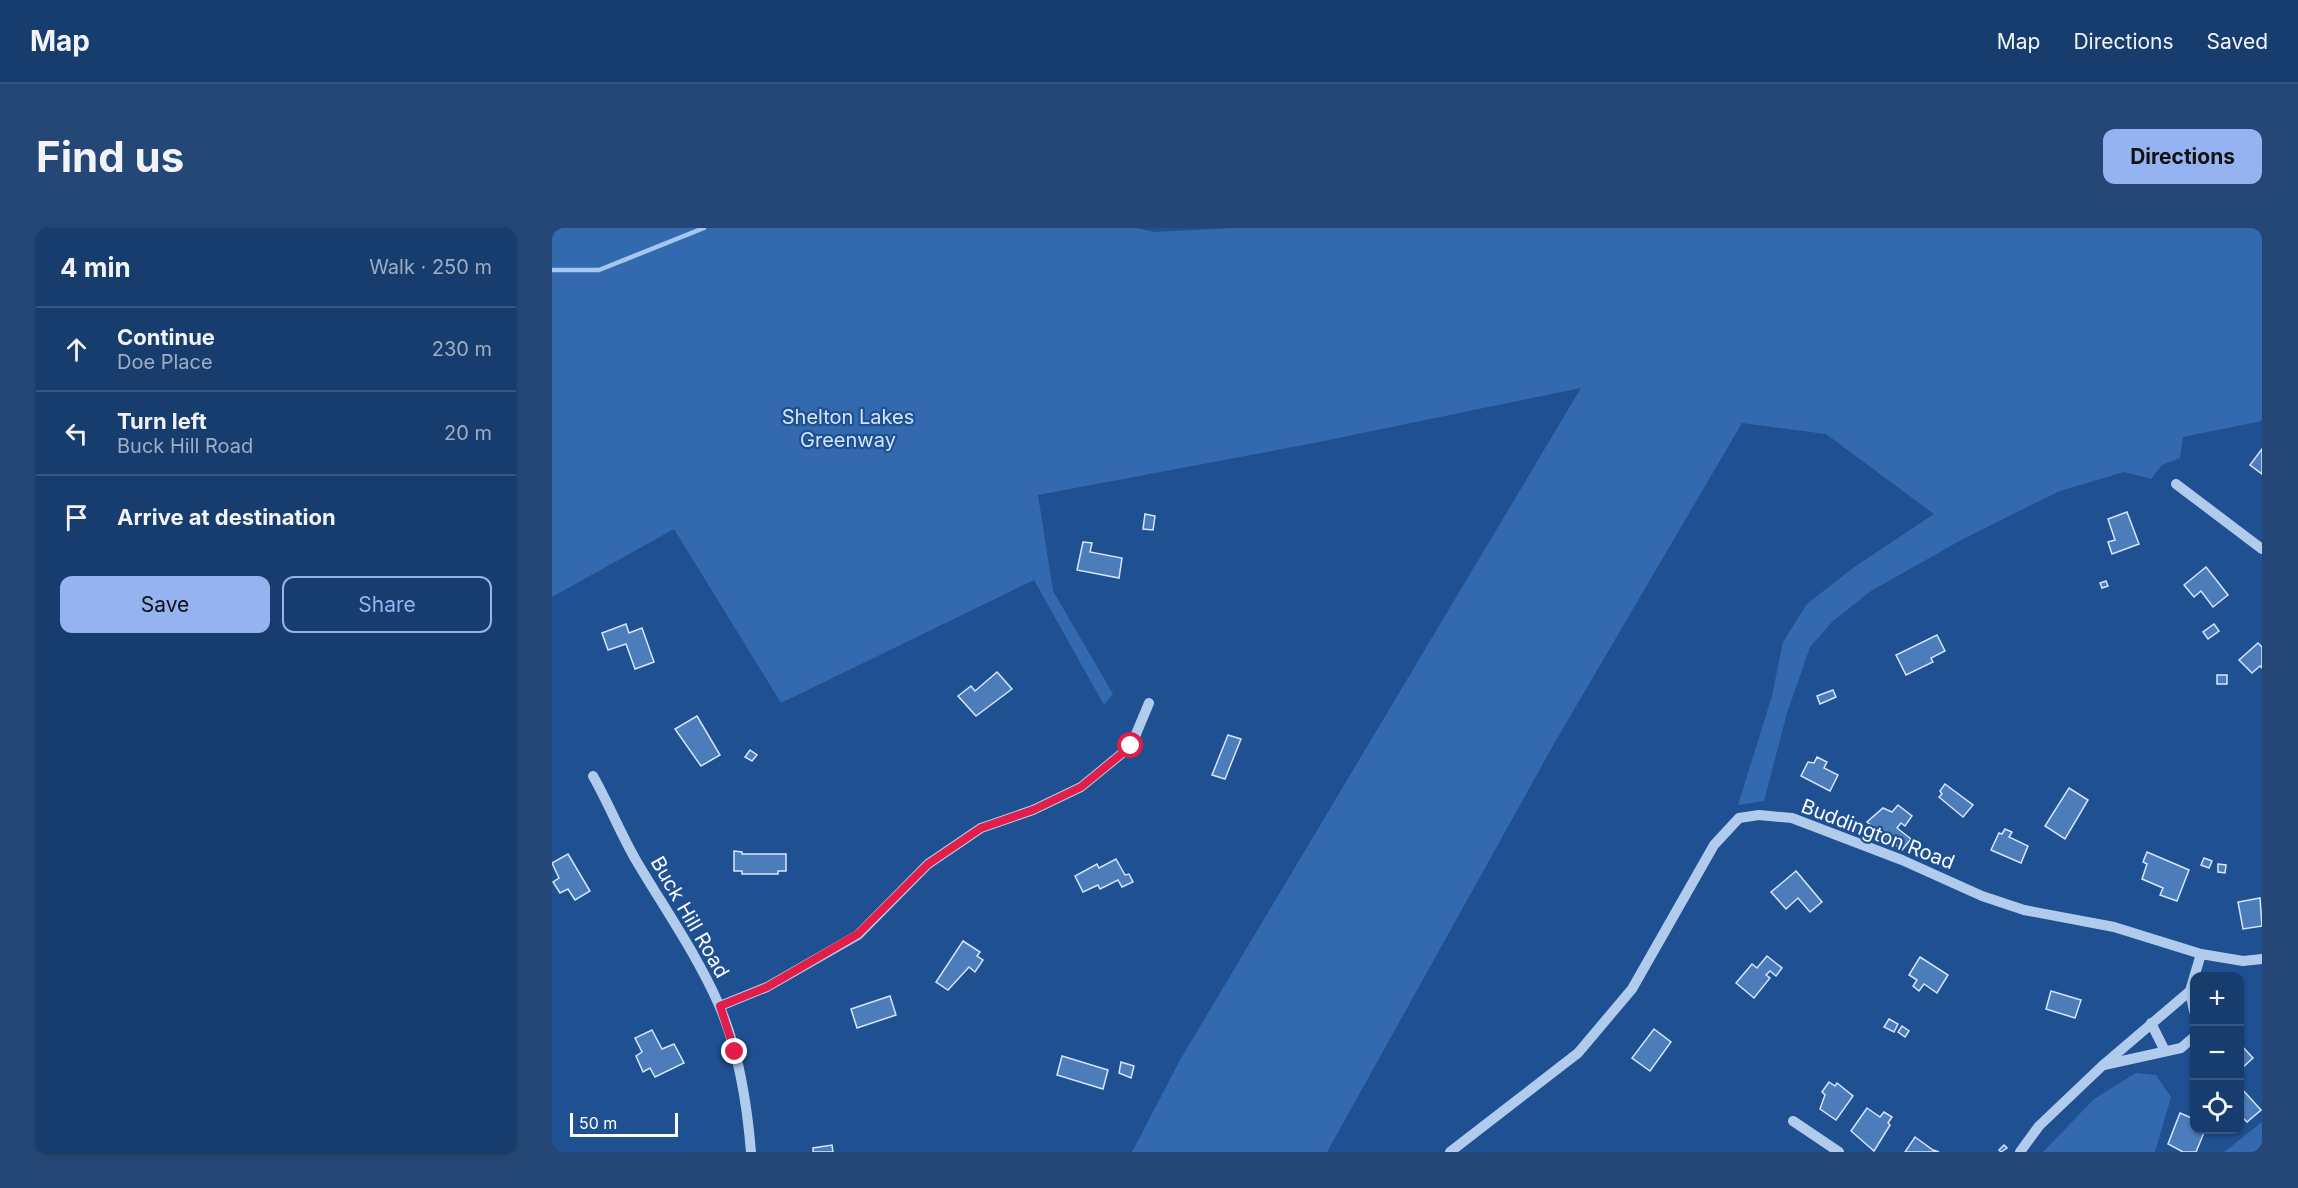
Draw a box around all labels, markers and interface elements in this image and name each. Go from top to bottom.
text: Map [30,24,90,58]
text: Map [1997,29,2040,54]
text: Directions [2073,29,2174,54]
text: Saved [2207,29,2268,54]
button: Directions [2103,129,2262,184]
text: Find us [36,131,184,182]
text: 4 min [60,252,131,283]
text: Walk · 250 m [369,255,492,279]
text: Continue [117,324,215,350]
icon: ahead [60,333,93,366]
text: 230 m [432,337,492,361]
text: Doe Place [117,350,213,374]
park label: Shelton Lakes Greenway [782,405,914,452]
text: Turn left [117,408,207,434]
icon: left [60,417,93,450]
text: 20 m [444,421,492,445]
text: Buck Hill Road [117,434,253,458]
icon: arrive [60,501,93,534]
text: Arrive at destination [117,504,336,530]
button: Save [60,576,270,633]
button: Share [282,576,492,633]
route start [1117,732,1143,758]
street label: Buddington Road [1798,794,1958,874]
street label: Buck Hill Road [646,852,734,982]
map controls [2190,972,2244,1134]
button: + [2190,972,2244,1026]
button: − [2190,1026,2244,1080]
route end [721,1038,747,1064]
button: locate [2190,1080,2244,1134]
scale bar [570,1110,678,1138]
text: 50 m [579,1113,617,1133]

